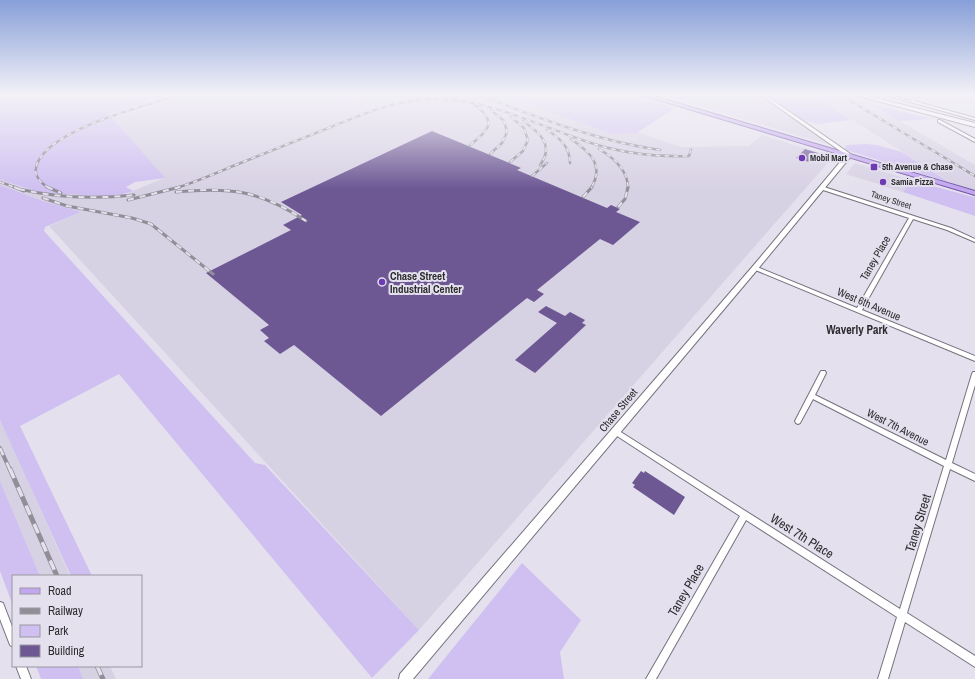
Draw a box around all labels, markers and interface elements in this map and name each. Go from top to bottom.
place label: Mobil Mart [810,152,847,164]
marker: Mobil Mart [797,153,807,163]
place label: 5th Avenue & Chase [882,161,953,173]
marker: 5th Avenue & Chase [869,162,879,172]
place label: Samia Pizza [891,176,934,188]
marker: Samia Pizza [878,177,888,187]
street label: Taney Street [869,188,913,212]
street label: Taney Place [857,233,893,283]
place label: Chase Street Industrial Center [390,269,462,296]
marker: Chase Street Industrial Center [377,277,387,287]
street label: West 6th Avenue [835,284,903,324]
district label: Waverly Park [826,322,888,338]
street label: Chase Street [596,385,641,435]
street label: West 7th Avenue [865,405,931,449]
street label: Taney Street [901,492,935,554]
street label: West 7th Place [767,510,837,562]
street label: Taney Place [664,560,708,619]
legend [12,575,142,667]
text: Road [48,583,72,599]
text: Railway [48,603,83,619]
text: Park [48,623,68,639]
text: Building [48,643,85,659]

